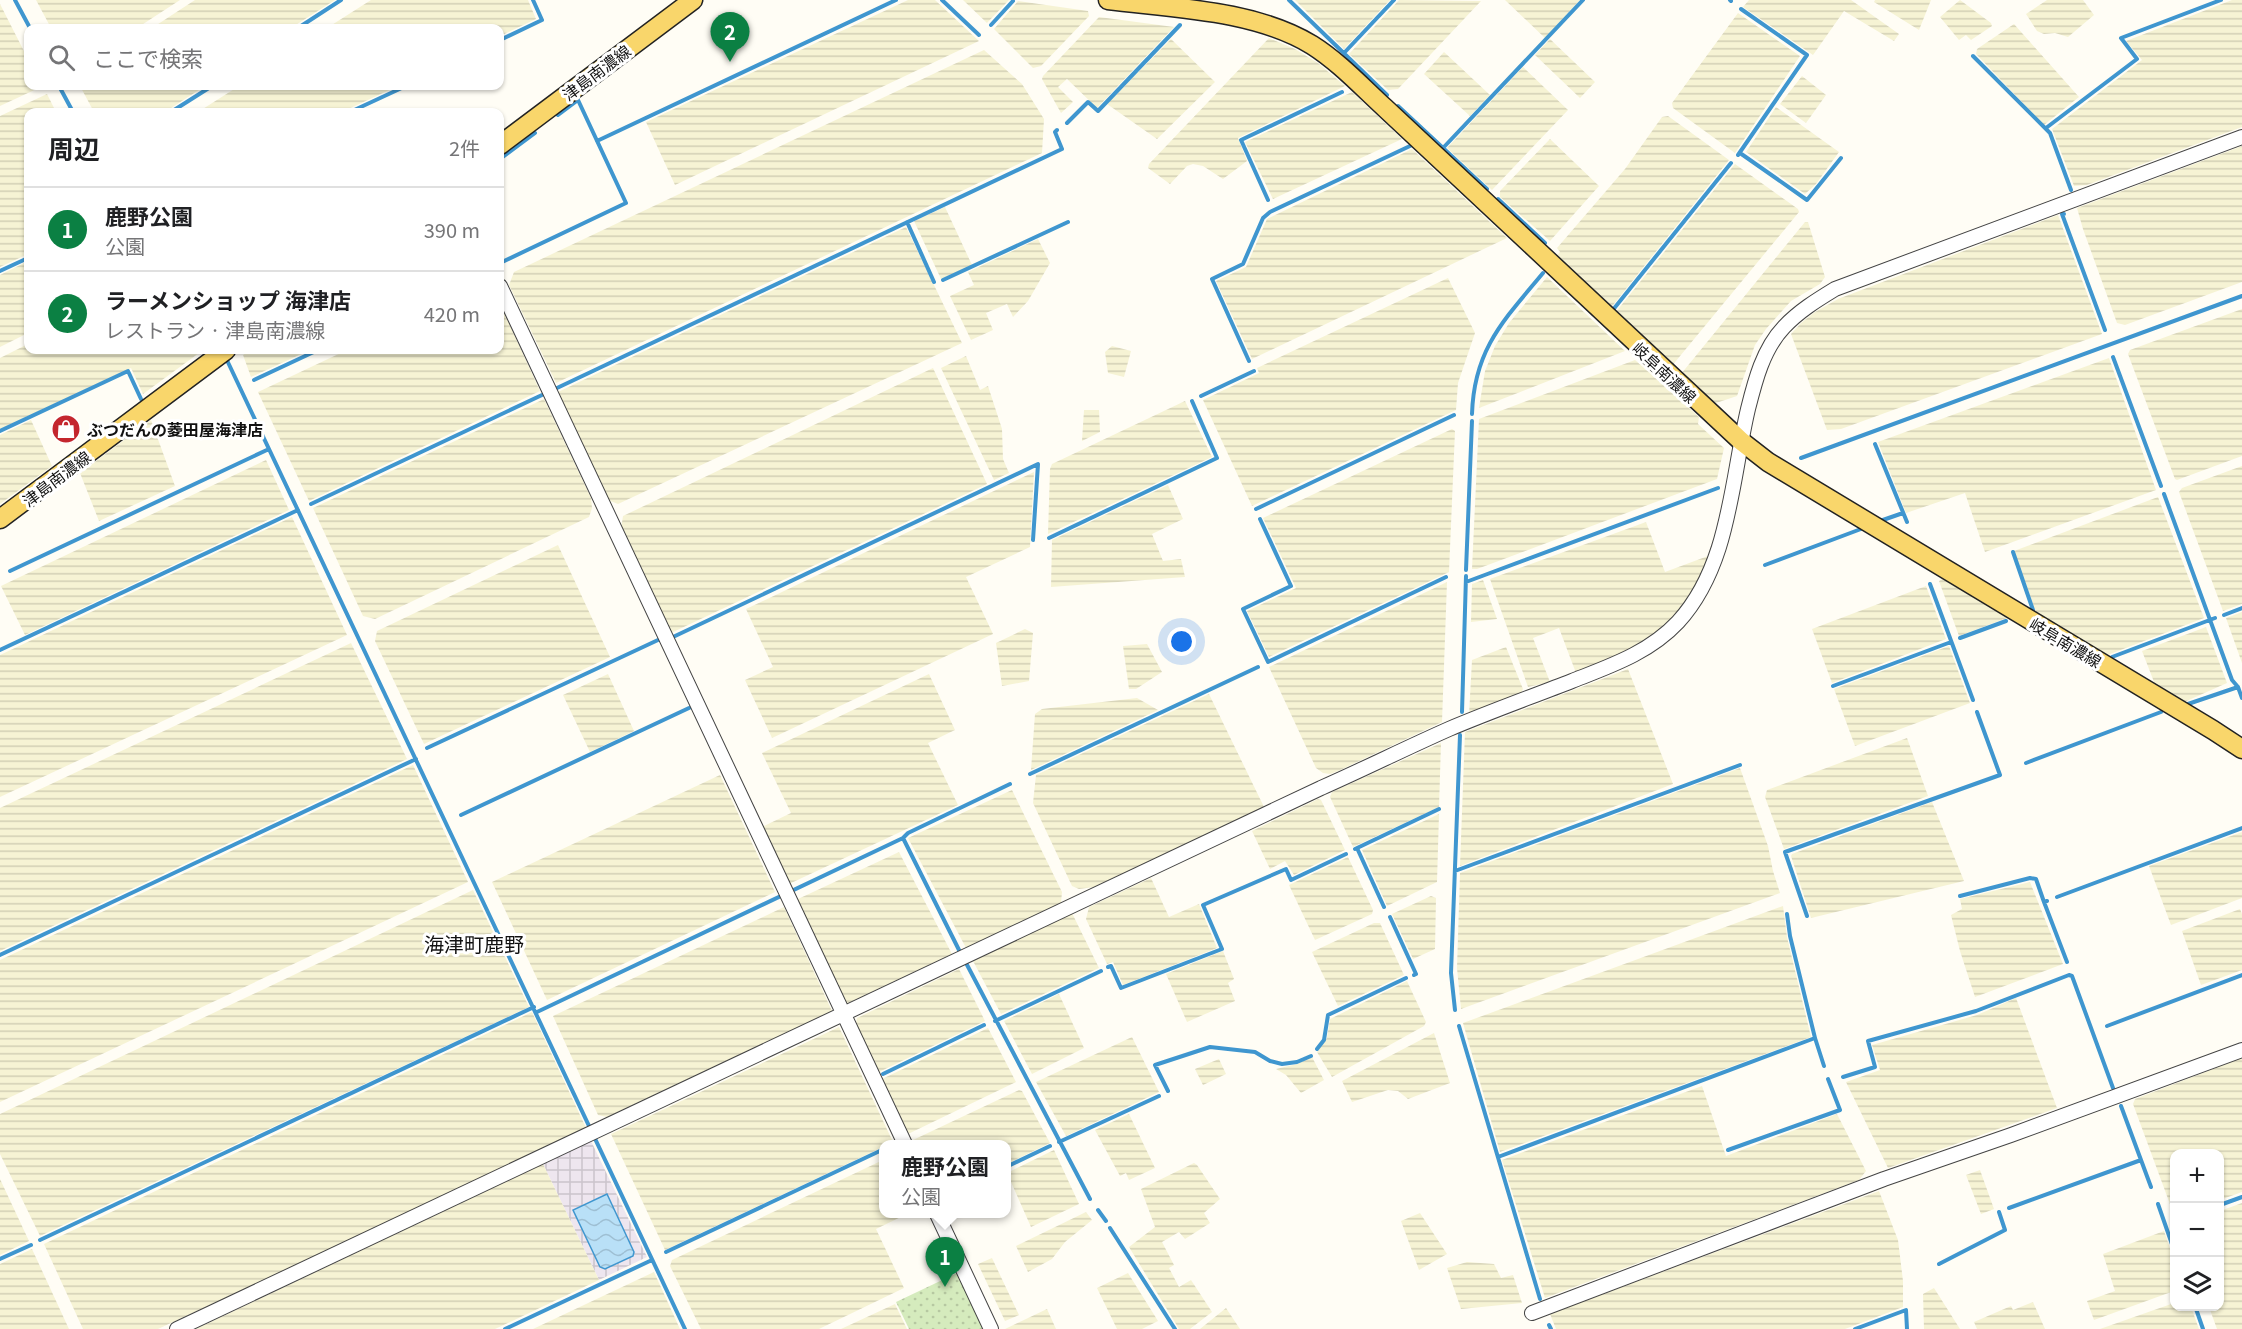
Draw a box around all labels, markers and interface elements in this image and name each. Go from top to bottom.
pin: 2 [710,13,750,62]
search box [24,24,504,90]
street label: 津島南濃線 [557,38,635,106]
icon: search [45,41,78,74]
text: ここで検索 [93,41,203,73]
text: 周辺 [48,129,100,166]
text: 2件 [449,133,480,162]
text: 鹿野公園 [105,199,193,231]
text: 1 [62,215,73,244]
text: 390 m [424,215,480,244]
text: 公園 [105,231,145,260]
text: ラーメンショップ 海津店 [105,283,351,315]
text: 2 [62,299,73,328]
text: 420 m [424,299,480,328]
text: レストラン · 津島南濃線 [105,315,325,344]
street label: 岐阜南濃線 [1628,336,1702,408]
shop icon: ぶつだんの菱田屋海津店 [50,413,82,445]
place label: ぶつだんの菱田屋海津店 [87,417,263,441]
street label: 津島南濃線 [17,444,95,512]
street label: 岐阜南濃線 [2026,611,2106,673]
your location [1167,627,1196,656]
district label: 海津町鹿野 [424,929,524,958]
popup [879,1140,1011,1218]
text: 鹿野公園 [901,1149,989,1181]
map controls [2170,1149,2224,1311]
button: + [2170,1149,2224,1203]
text: 公園 [901,1181,941,1210]
button: − [2170,1203,2224,1257]
pin: 1 [926,1238,964,1287]
button: layers [2170,1257,2224,1311]

